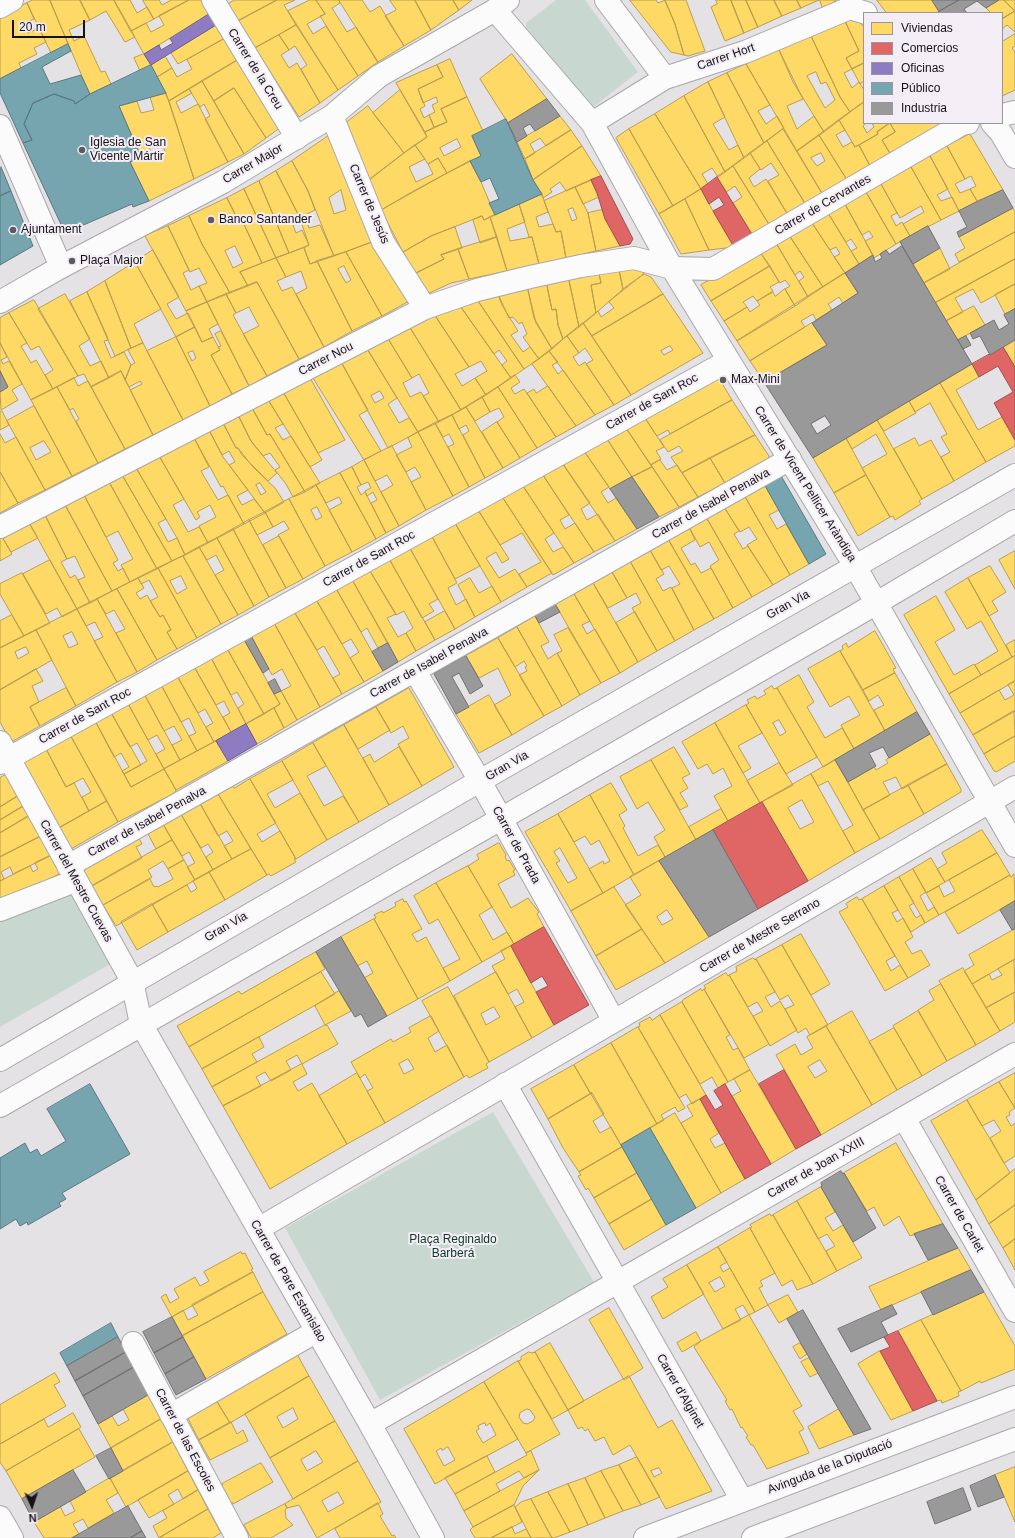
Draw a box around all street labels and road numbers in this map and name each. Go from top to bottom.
street label: Carrer de la Creu [224,26,286,112]
street label: Carrer Hort [695,40,757,74]
street label: Carrer Major [220,141,286,187]
street label: Carrer de Jesús [346,162,392,246]
street label: Carrer de Cervantes [772,172,874,238]
street label: Carrer Nou [296,339,356,379]
street label: Carrer de Sant Roc [603,371,701,433]
street label: Carrer de Vicent Pellicer Aràndiga [751,403,859,565]
street label: Carrer de Isabel Penalva [649,466,773,542]
street label: Carrer de Sant Roc [320,528,418,590]
street label: Gran Via [764,587,812,623]
street label: Carrer de Isabel Penalva [367,625,491,701]
street label: Carrer de Sant Roc [36,685,134,747]
street label: Gran Via [483,748,531,784]
street label: Carrer de Isabel Penalva [85,784,209,860]
street label: Carrer de Prada [489,804,543,886]
street label: Carrer del Mestre Cuevas [36,817,116,945]
street label: Carrer de Mestre Serrano [697,896,823,976]
street label: Gran Via [202,909,250,945]
street label: Carrer de Joan XXIII [765,1134,867,1202]
street label: Carrer de Carlet [931,1173,987,1255]
street label: Carrer de Pare Estanislao [247,1218,329,1344]
street label: Carrer d'Alginet [653,1351,707,1431]
street label: Carrer de las Escoles [152,1386,218,1494]
street label: Avinguda de la Diputació [766,1437,894,1497]

